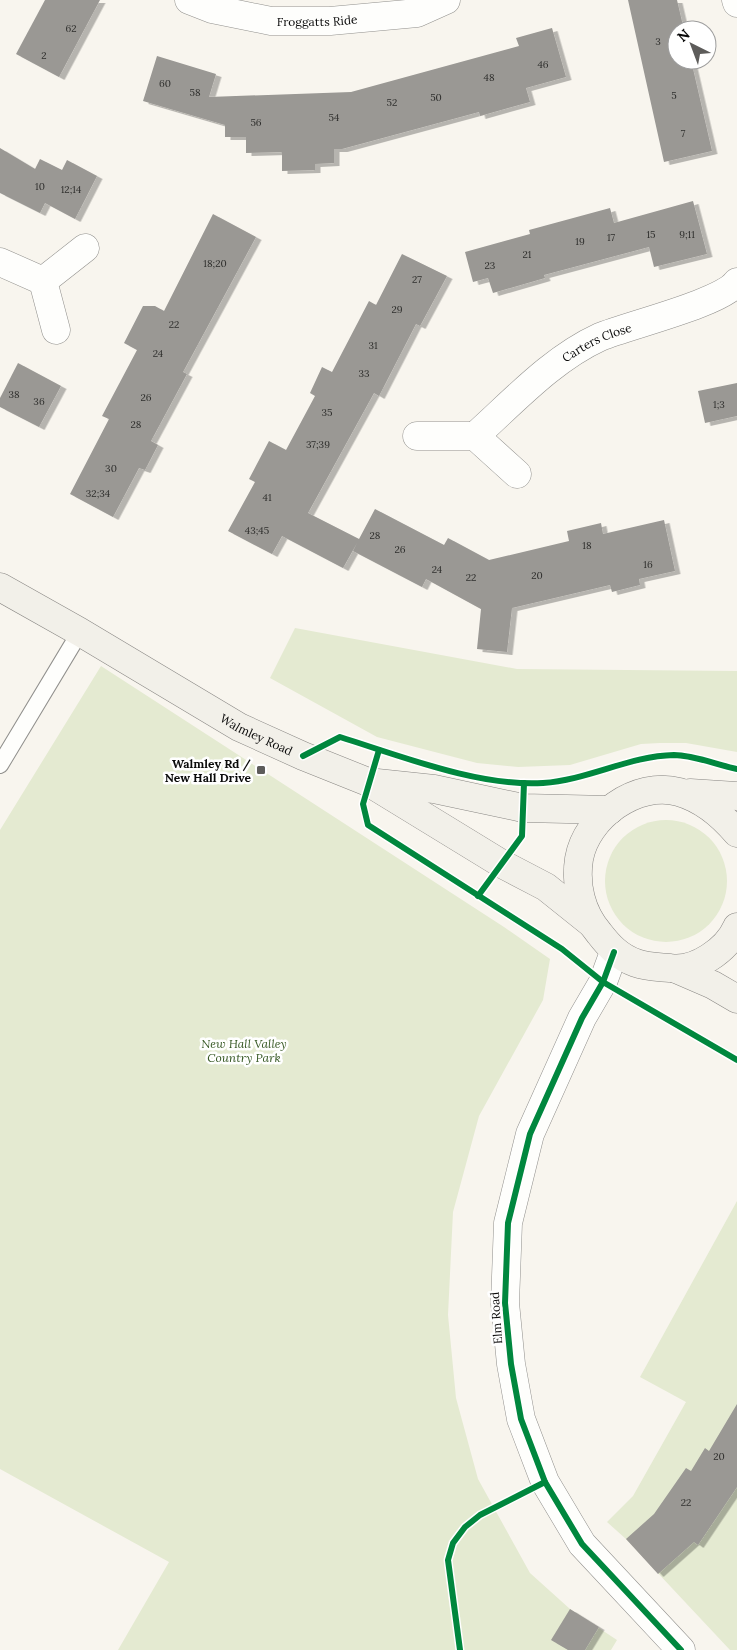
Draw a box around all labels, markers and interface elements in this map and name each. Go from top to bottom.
street label: Froggatts Ride [277,11,359,29]
north arrow [667,20,717,70]
house number: 62 [65,22,77,35]
text: N [673,25,693,46]
house number: 3 [655,35,661,48]
house number: 2 [41,49,47,62]
house number: 46 [537,58,549,71]
house number: 48 [483,71,495,84]
house number: 60 [159,77,171,90]
house number: 58 [189,86,201,99]
house number: 5 [671,89,677,102]
house number: 50 [430,91,442,104]
house number: 52 [387,96,397,109]
house number: 54 [329,111,340,124]
house number: 56 [250,116,262,129]
house number: 7 [681,127,686,140]
house number: 10 [35,180,45,193]
house number: 12;14 [61,183,82,196]
house number: 15 [646,228,656,241]
house number: 9;11 [679,228,695,241]
house number: 17 [607,231,616,244]
house number: 19 [575,235,585,248]
house number: 21 [522,248,532,261]
house number: 18;20 [203,257,227,270]
house number: 23 [485,259,496,272]
house number: 27 [412,273,422,286]
house number: 29 [391,303,403,316]
house number: 22 [169,318,179,331]
street label: Carters Close [559,319,634,365]
house number: 31 [368,339,378,352]
house number: 24 [153,347,164,360]
house number: 33 [358,367,370,380]
house number: 38 [8,388,20,401]
house number: 26 [140,391,152,404]
house number: 36 [33,395,45,408]
house number: 1;3 [713,398,725,411]
house number: 35 [321,406,333,419]
house number: 28 [131,418,142,431]
house number: 37;39 [306,438,330,451]
house number: 30 [105,462,117,475]
house number: 32;34 [86,487,111,500]
house number: 41 [262,491,272,504]
house number: 43;45 [245,524,269,537]
house number: 28 [370,529,381,542]
house number: 18 [582,539,592,552]
house number: 26 [394,543,406,556]
house number: 16 [643,558,653,571]
house number: 24 [432,563,443,576]
house number: 20 [531,569,543,582]
house number: 22 [466,571,476,584]
street label: Walmley Road [218,710,295,758]
place label: Walmley Rd / New Hall Drive [165,756,252,785]
marker: Walmley Rd / New Hall Drive [255,764,267,776]
park label: New Hall Valley Country Park [201,1036,287,1065]
street label: Elm Road [487,1291,505,1345]
house number: 20 [713,1450,725,1463]
house number: 22 [681,1496,691,1509]

